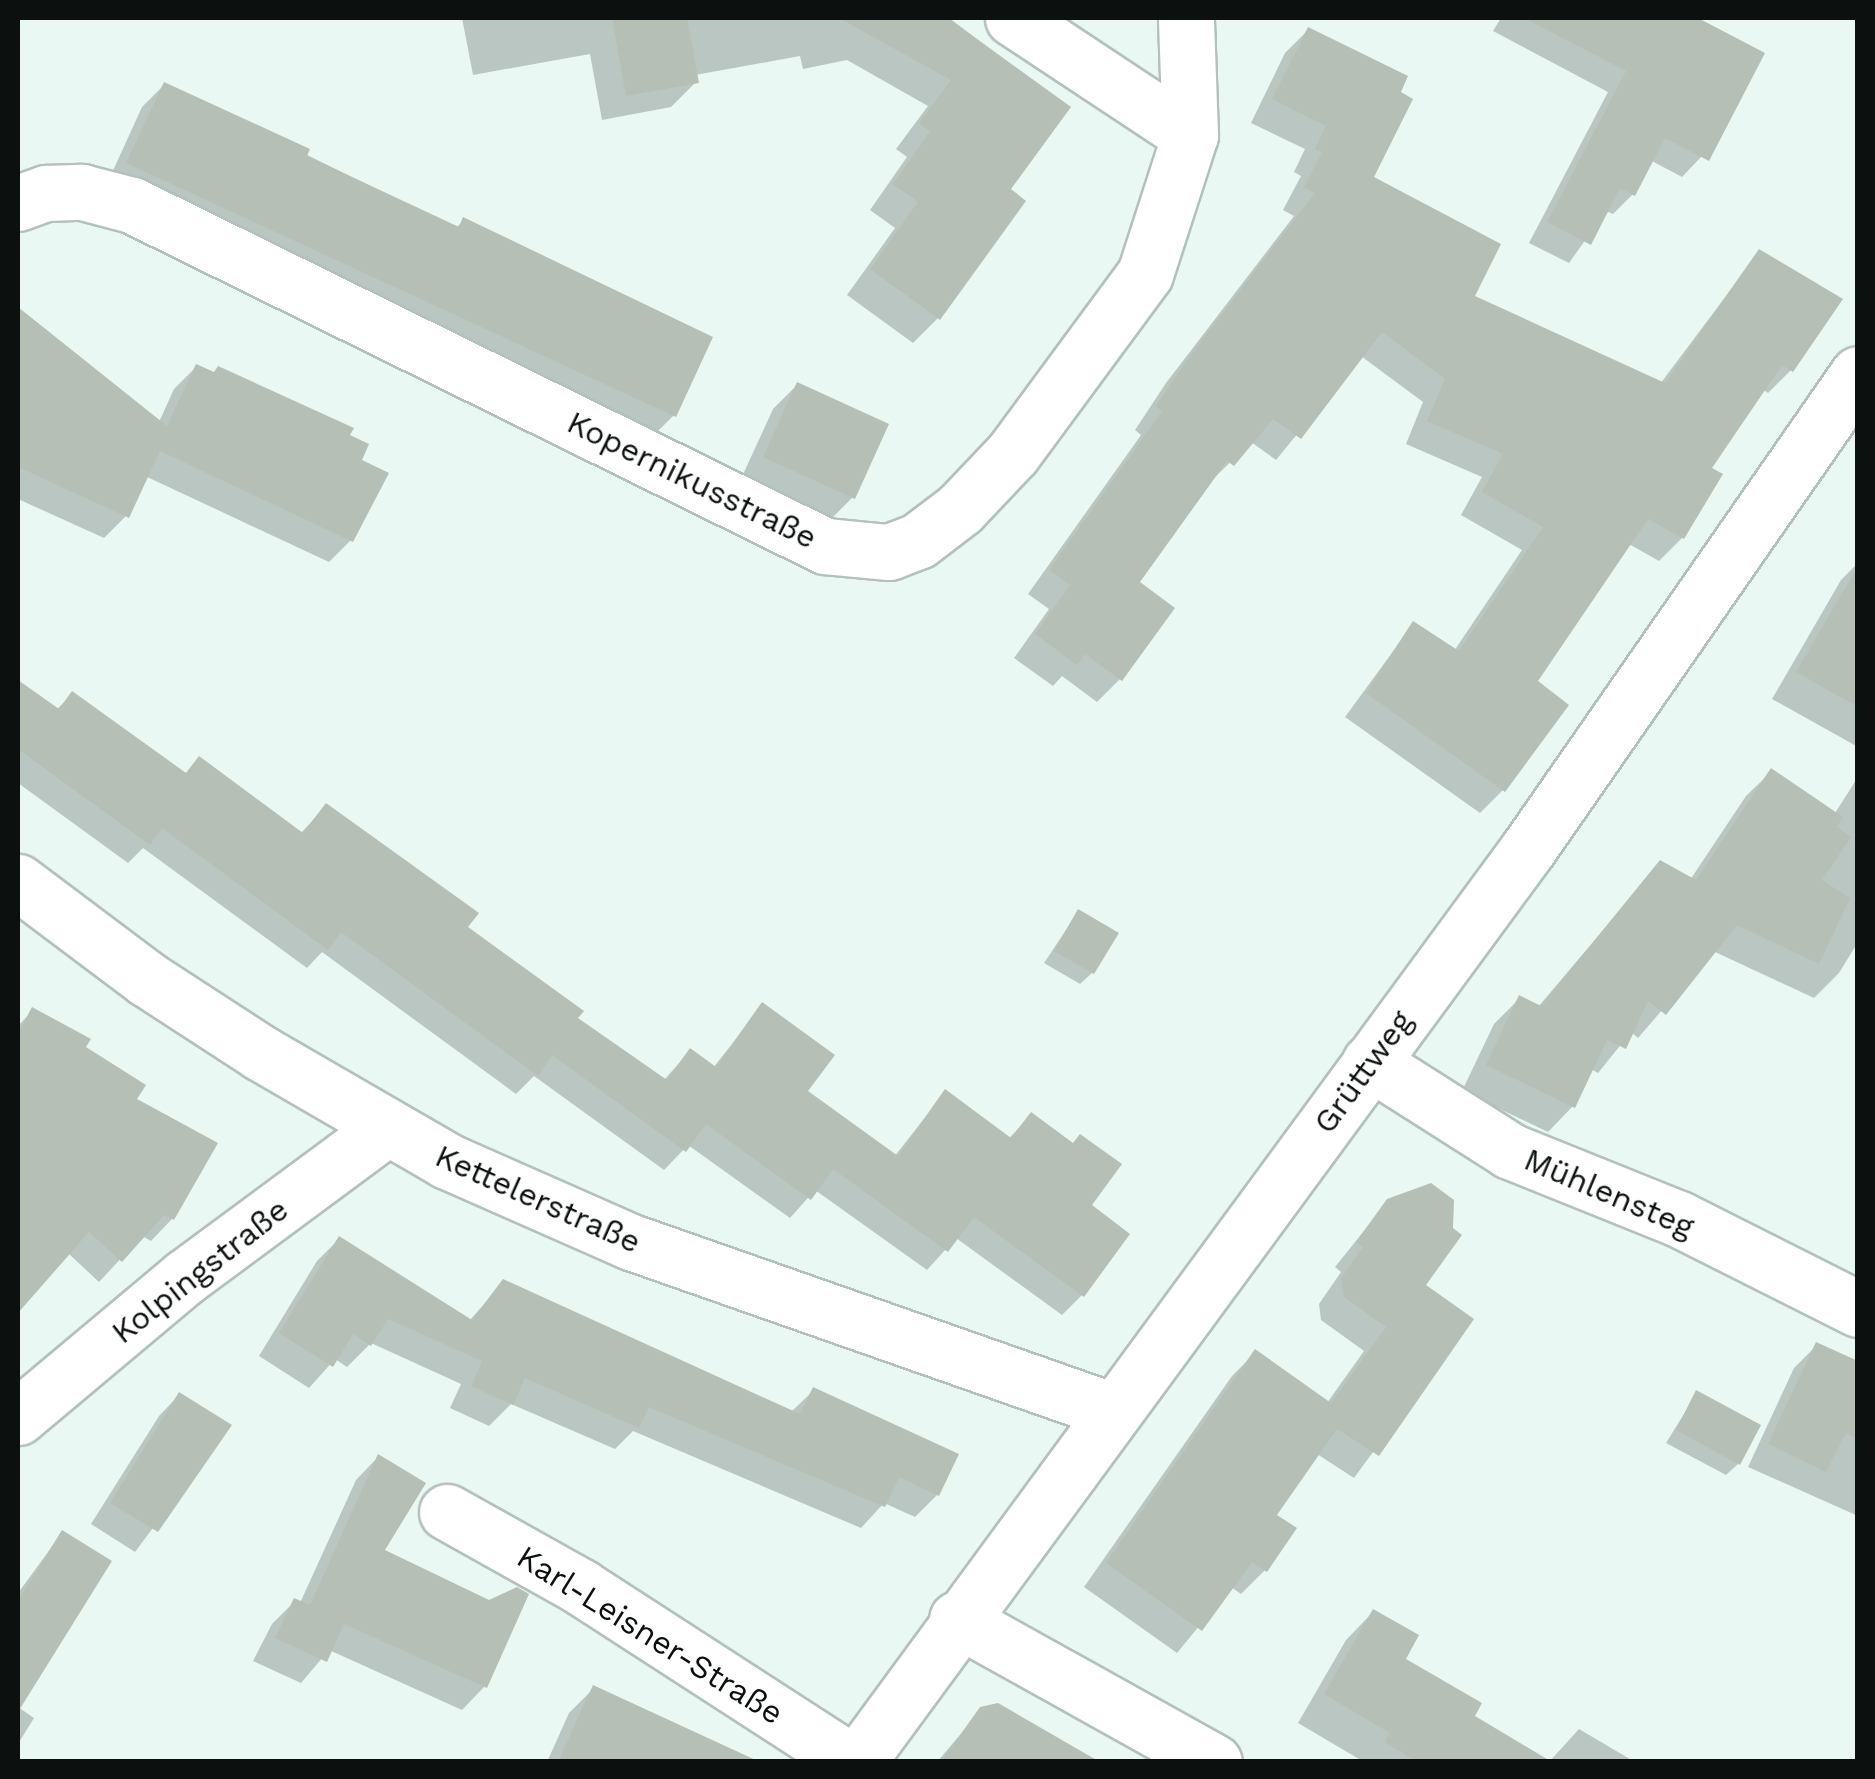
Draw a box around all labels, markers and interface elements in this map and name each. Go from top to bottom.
street label: Kopernikusstraße [561,403,823,557]
street label: Grüttweg [1306,1003,1420,1141]
street label: Kettelerstraße [429,1137,647,1261]
street label: Mühlensteg [1518,1140,1700,1246]
street label: Kolpingstraße [104,1190,296,1352]
street label: Karl-Leisner-Straße [510,1538,790,1732]

